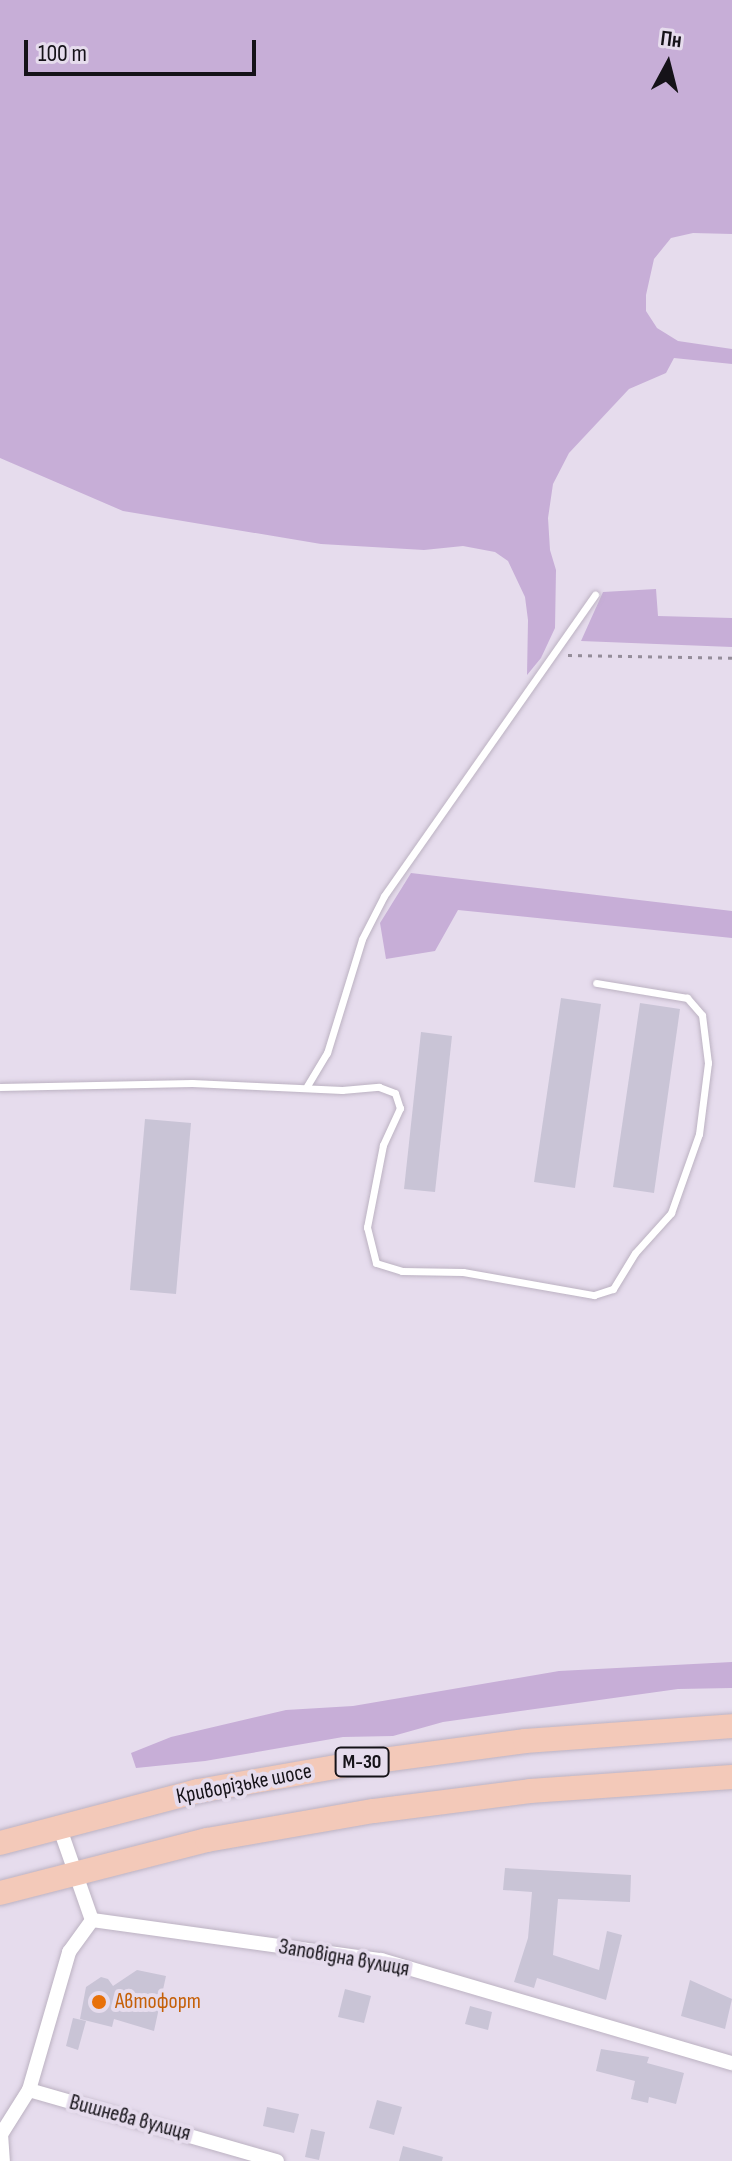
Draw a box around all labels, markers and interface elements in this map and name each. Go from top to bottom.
scale bar [28,24,260,74]
north arrow [628,24,708,104]
text: Пн [659,25,683,54]
text: 100 m [38,39,87,68]
road number: М-30 [334,1746,390,1778]
street label: Криворізьке шосе [174,1758,314,1810]
street label: Заповідна вулиця [276,1933,412,1983]
place label: Автофорт [115,1989,201,2015]
marker: Автофорт [90,1993,108,2011]
street label: Вишнева вулиця [67,2089,193,2147]

